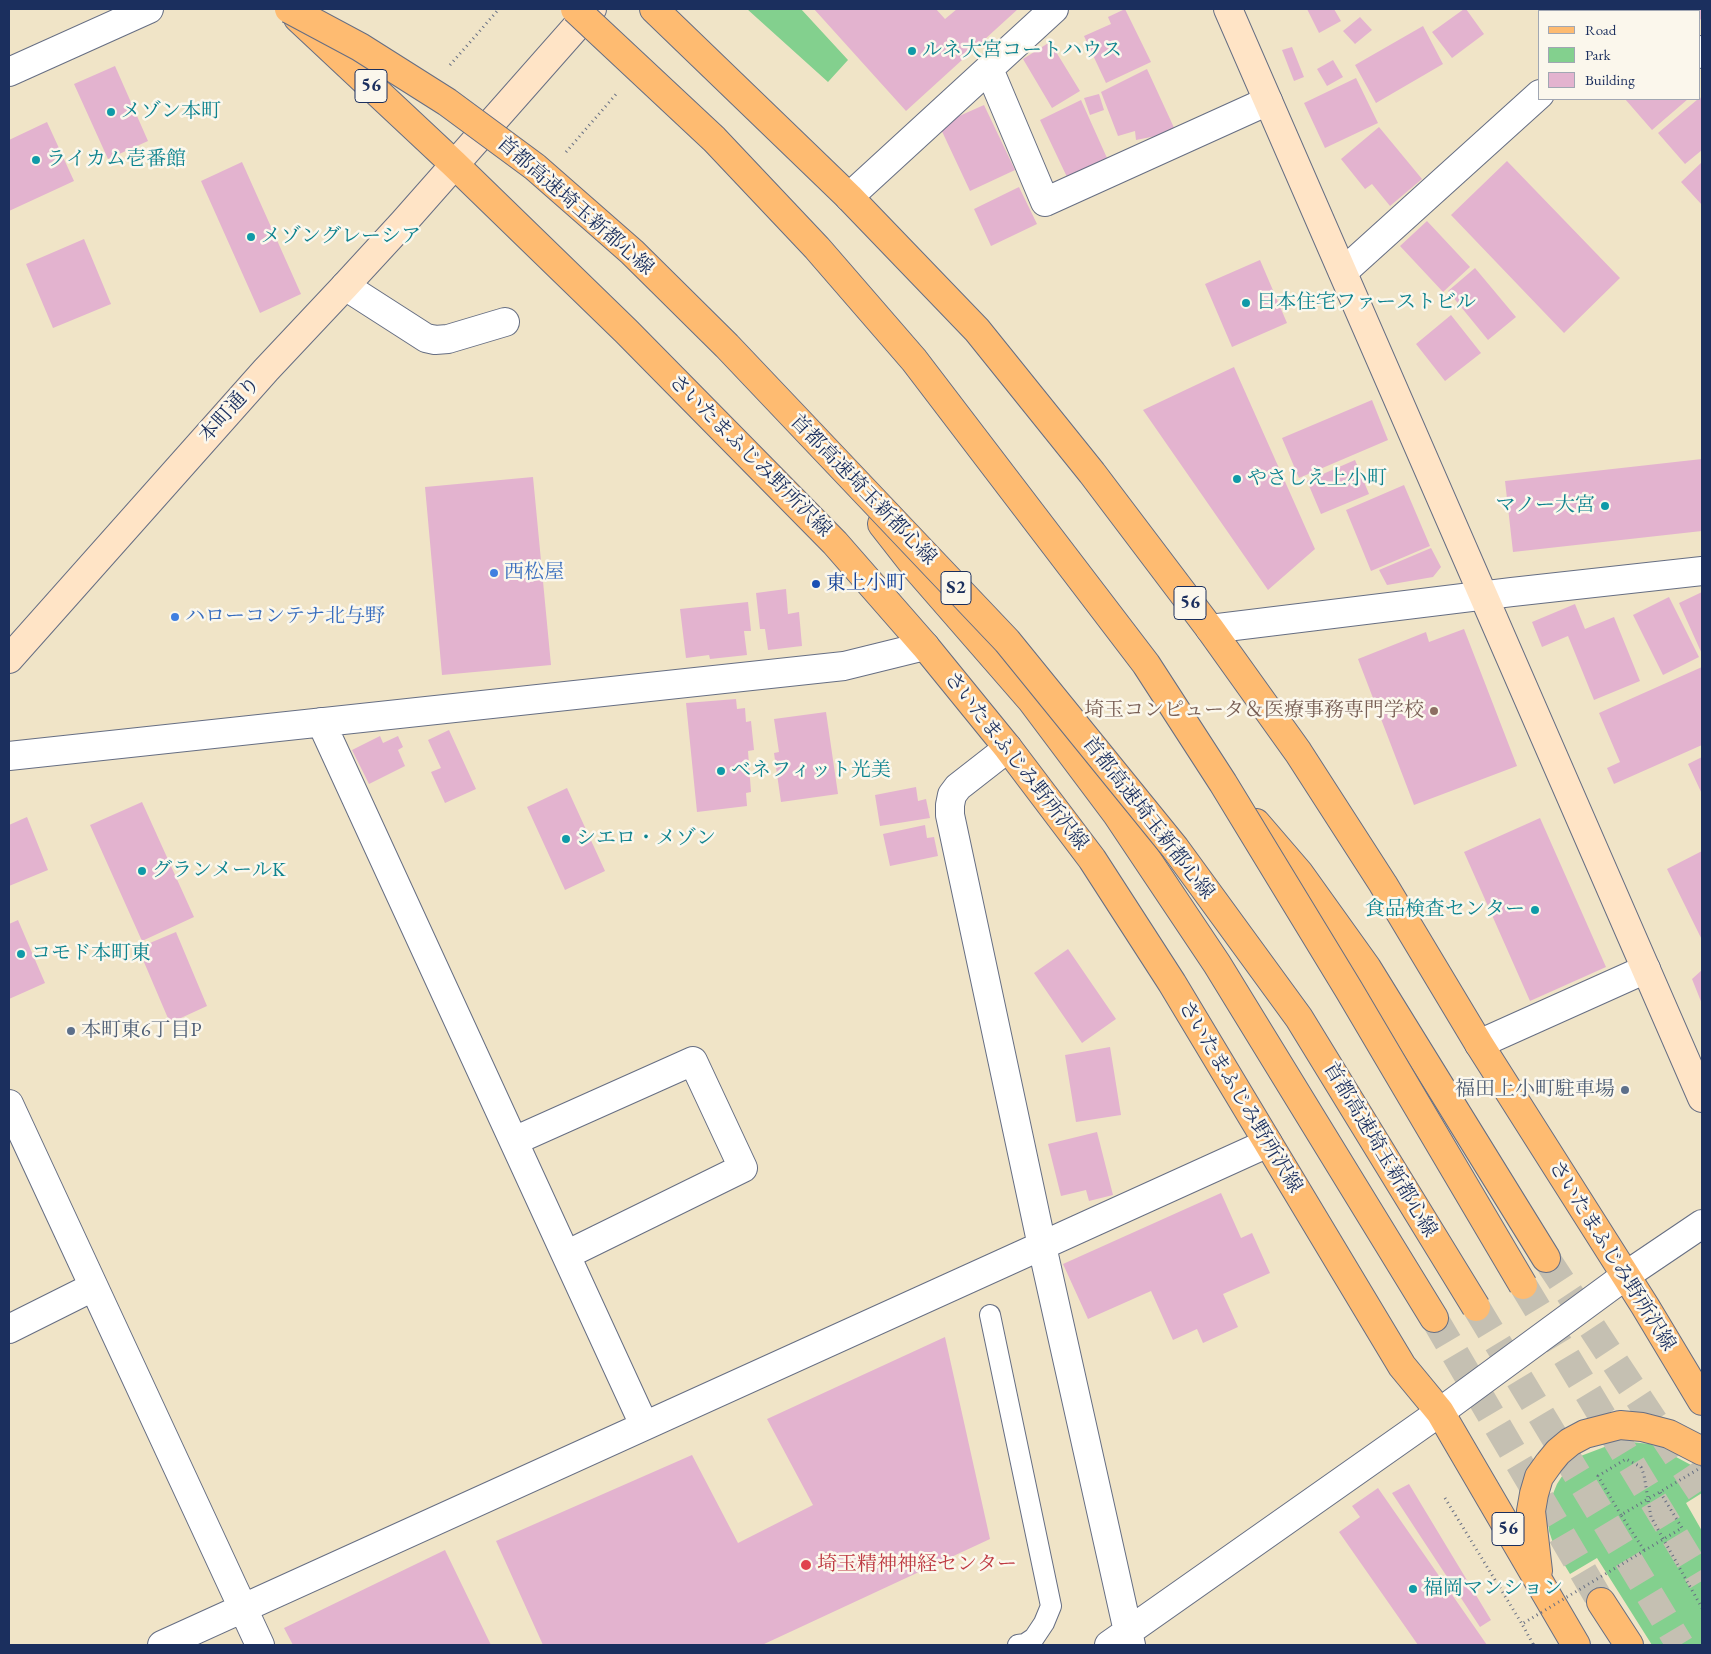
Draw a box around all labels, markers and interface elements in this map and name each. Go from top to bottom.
legend [1538,10,1701,100]
text: Road [1585,20,1616,39]
place label: ルネ大宮コートハウス [922,39,1122,63]
marker: ルネ大宮コートハウス [906,45,918,57]
text: Park [1585,45,1611,64]
road number: 56 [355,70,387,102]
text: Building [1585,70,1635,89]
place label: メゾン本町 [121,100,221,124]
marker: メゾン本町 [105,106,117,118]
street label: 首都高速埼玉新都心線 [492,131,658,281]
place label: ライカム壱番館 [46,148,186,172]
marker: ライカム壱番館 [30,154,42,166]
place label: メゾングレーシア [261,225,421,249]
marker: メゾングレーシア [245,231,257,243]
place label: 日本住宅ファーストビル [1256,291,1476,315]
marker: 日本住宅ファーストビル [1240,297,1252,309]
street label: さいたまふじみ野所沢線 [664,370,836,542]
street label: 本町通り [194,372,266,448]
street label: 首都高速埼玉新都心線 [785,410,941,570]
place label: やさしえ上小町 [1247,467,1387,491]
marker: やさしえ上小町 [1231,473,1243,485]
place label: マノー大宮 [1496,494,1595,518]
marker: マノー大宮 [1599,500,1611,512]
place label: 西松屋 [504,561,564,585]
marker: 西松屋 [488,567,500,579]
place label: 東上小町 [826,572,906,596]
road number: S2 [941,572,971,604]
marker: 東上小町 [810,578,822,590]
road number: 56 [1174,586,1206,620]
place label: ハローコンテナ北与野 [185,605,385,629]
marker: ハローコンテナ北与野 [169,611,181,623]
street label: さいたまふじみ野所沢線 [939,667,1093,855]
place label: 埼玉コンピュータ＆医療事務専門学校 [1084,699,1424,723]
marker: 埼玉コンピュータ＆医療事務専門学校 [1428,705,1440,717]
street label: 首都高速埼玉新都心線 [1077,732,1219,904]
place label: ベネフィット光美 [731,759,891,783]
marker: ベネフィット光美 [715,765,727,777]
place label: シエロ・メゾン [576,827,716,851]
marker: シエロ・メゾン [560,833,572,845]
place label: グランメールK [152,859,286,883]
marker: グランメールK [136,865,148,877]
place label: 食品検査センター [1365,898,1525,922]
marker: 食品検査センター [1529,904,1541,916]
place label: コモド本町東 [31,942,151,966]
marker: コモド本町東 [15,948,27,960]
street label: さいたまふじみ野所沢線 [1173,997,1307,1197]
place label: 本町東6丁目P [81,1019,202,1043]
marker: 本町東6丁目P [65,1025,77,1037]
street label: 首都高速埼玉新都心線 [1318,1058,1442,1242]
place label: 福田上小町駐車場 [1455,1078,1615,1102]
marker: 福田上小町駐車場 [1619,1084,1631,1096]
street label: さいたまふじみ野所沢線 [1544,1156,1680,1356]
road number: 56 [1492,1512,1524,1546]
place label: 埼玉精神神経センター [817,1553,1017,1577]
marker: 埼玉精神神経センター [799,1558,813,1572]
place label: 福岡マンション [1423,1577,1563,1601]
marker: 福岡マンション [1407,1583,1419,1595]

